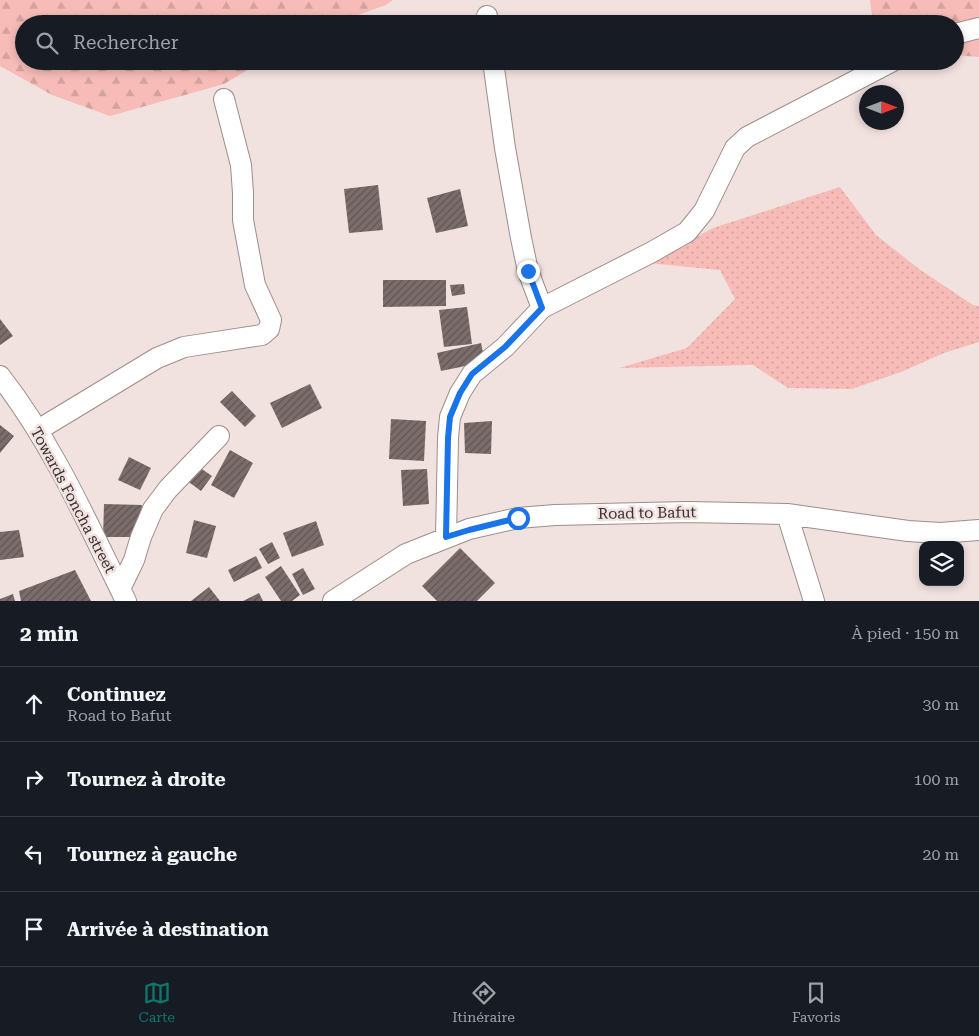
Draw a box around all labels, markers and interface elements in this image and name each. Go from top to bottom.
search box [15,15,964,70]
icon: search [33,29,61,57]
text: Rechercher [73,31,179,54]
north arrow [859,85,904,130]
route end [517,260,540,283]
street label: Towards Foncha street [27,424,119,577]
street label: Road to Bafut [598,503,697,523]
route start [507,507,530,530]
map controls [919,541,964,586]
button: layers [919,541,964,586]
text: 2 min [20,622,78,646]
text: À pied · 150 m [851,624,959,643]
text: Continuez [67,683,166,706]
icon: ahead [20,690,48,718]
text: 30 m [922,695,959,714]
text: Road to Bafut [67,706,172,725]
icon: right [20,765,48,793]
text: Tournez à droite [67,768,226,791]
text: 100 m [913,770,959,789]
icon: left [20,840,48,868]
text: Tournez à gauche [67,843,237,866]
text: 20 m [922,845,959,864]
icon: arrive [20,915,48,943]
text: Arrivée à destination [67,918,269,941]
tab: Carte [139,979,175,1025]
tab: Itinéraire [452,979,515,1025]
tab: Favoris [792,979,840,1025]

